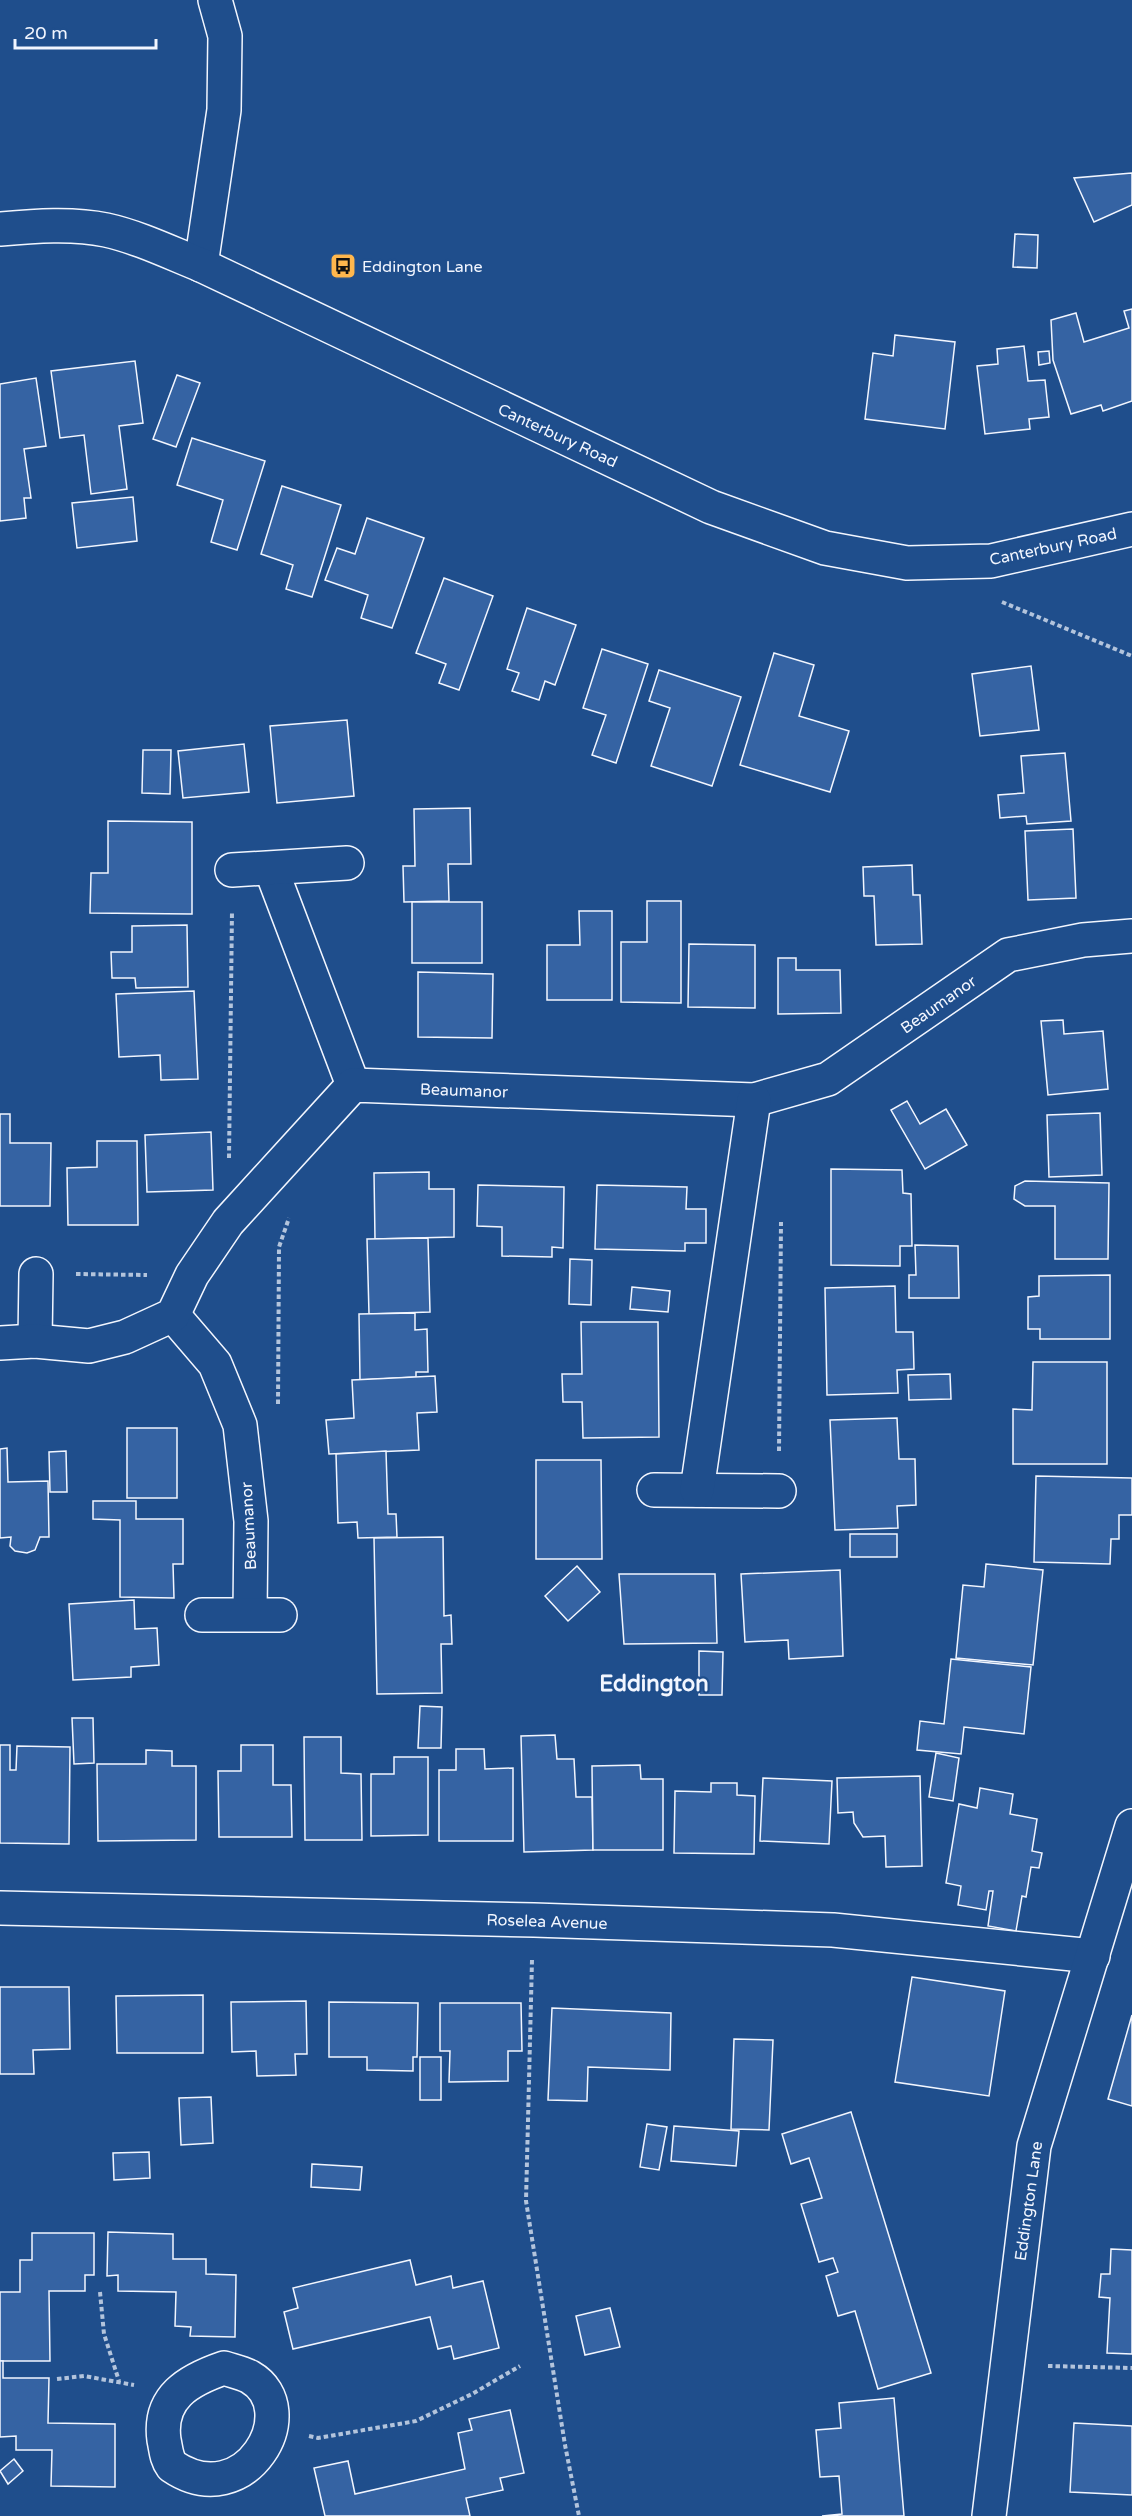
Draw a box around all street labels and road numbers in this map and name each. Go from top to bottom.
street label: Canterbury Road [495,399,621,472]
street label: Canterbury Road [988,524,1119,570]
street label: Beaumanor [897,971,981,1038]
street label: Beaumanor [420,1079,509,1103]
street label: Beaumanor [237,1481,261,1570]
street label: Roselea Avenue [486,1910,608,1934]
street label: Eddington Lane [1011,2140,1047,2262]

